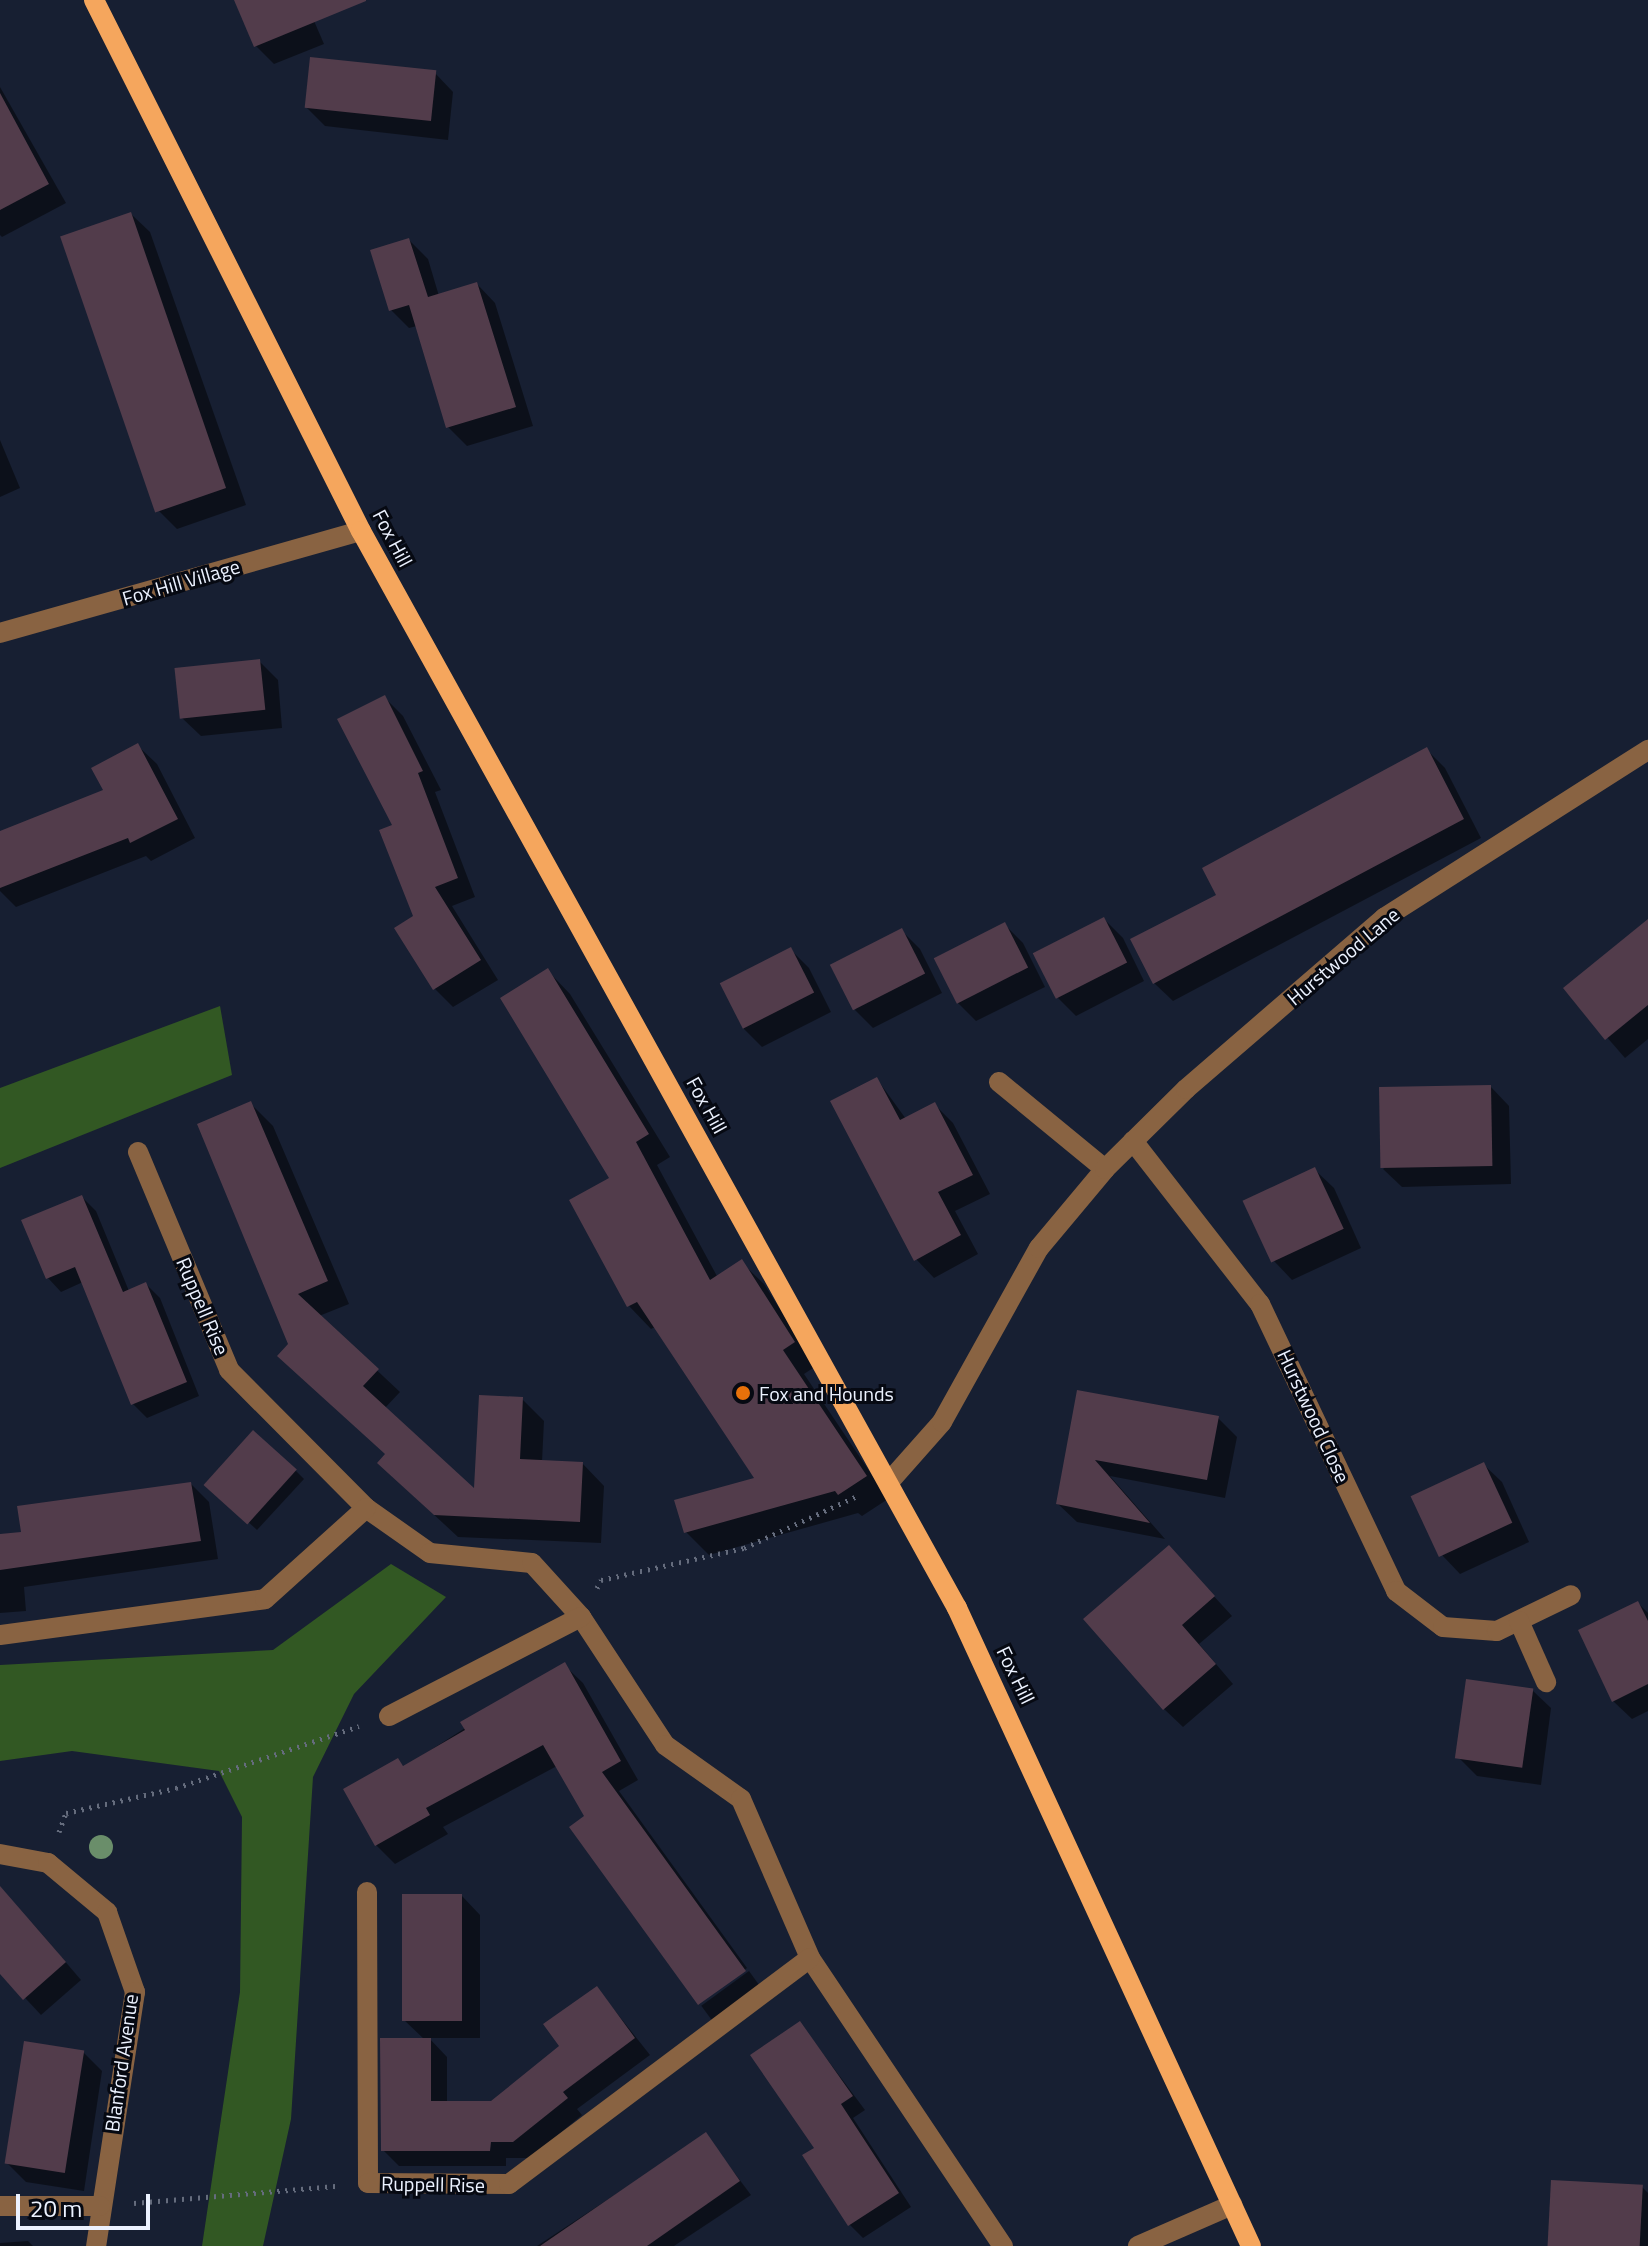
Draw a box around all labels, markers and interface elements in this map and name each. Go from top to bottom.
street label: Fox Hill [368,505,418,571]
street label: Fox Hill Village [119,554,243,610]
street label: Hurstwood Lane [1282,902,1404,1010]
street label: Fox Hill [682,1072,732,1138]
street label: Ruppell Rise [172,1254,234,1358]
street label: Hurstwood Close [1273,1346,1355,1486]
place label: Fox and Hounds [759,1381,894,1405]
marker: Fox and Hounds [734,1384,752,1402]
street label: Fox Hill [992,1642,1040,1708]
street label: Blanford Avenue [99,1993,143,2133]
street label: Ruppell Rise [381,2171,485,2197]
scale bar [20,2178,154,2228]
text: 20 m [30,2190,82,2226]

